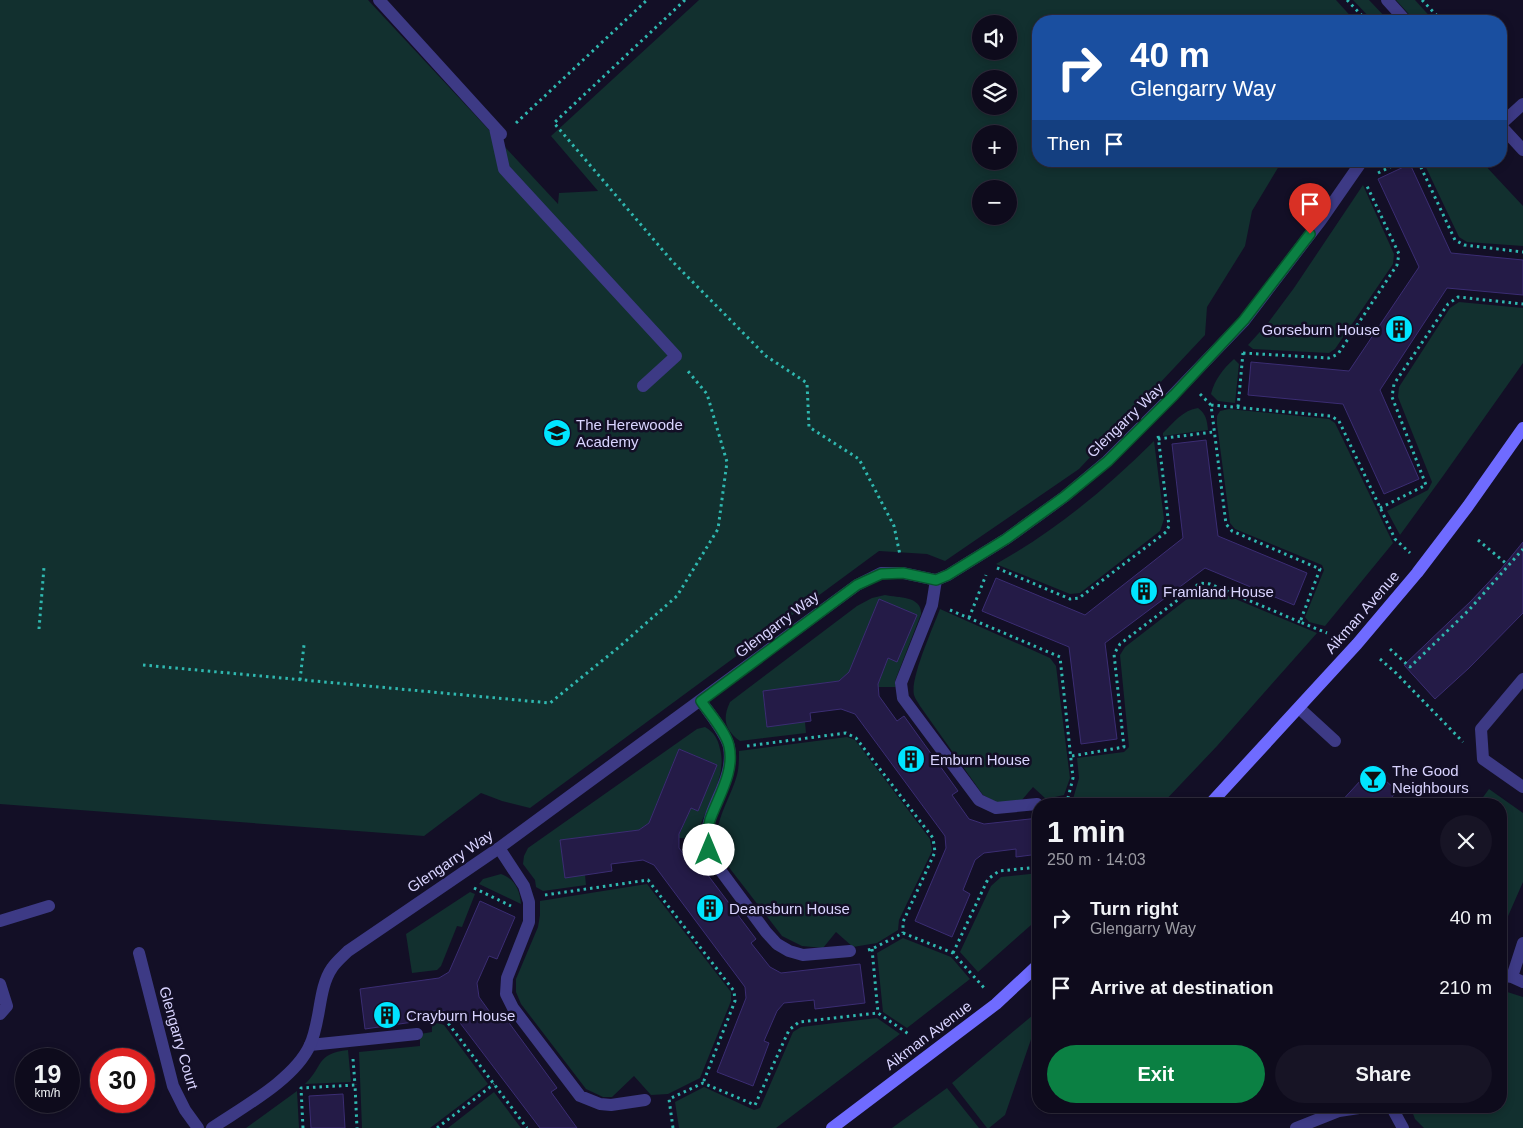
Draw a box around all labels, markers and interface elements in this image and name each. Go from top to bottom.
map controls [972,15,1017,225]
button: sound [972,15,1017,60]
icon: right [1047,35,1112,100]
text: 40 m [1130,35,1210,74]
button: layers [972,70,1017,115]
text: Glengarry Way [1130,76,1276,101]
button: + [972,125,1017,170]
icon: arrive [1100,130,1128,158]
text: Then [1047,133,1090,154]
button: − [972,180,1017,225]
pin [1289,183,1331,234]
icon: arrive [1296,190,1324,218]
building icon: Gorseburn House [1384,314,1414,344]
place label: Gorseburn House [1262,321,1380,338]
street label: Glengarry Way [1083,379,1167,461]
place label: The Herewoode Academy [576,416,683,450]
school or university icon: The Herewoode Academy [542,418,572,448]
street label: Aikman Avenue [1321,567,1403,657]
building icon: Framland House [1129,576,1159,606]
place label: Framland House [1163,583,1274,600]
street label: Glengarry Way [732,587,822,661]
building icon: Emburn House [896,744,926,774]
place label: Emburn House [930,751,1030,768]
place label: The Good Neighbours [1392,762,1469,796]
bar icon: The Good Neighbours [1358,764,1388,794]
text: 1 min [1047,815,1125,848]
button: close [1440,815,1492,867]
position arrow [682,823,734,875]
street label: Glengarry Way [404,826,496,896]
text: 250 m · 14:03 [1047,851,1146,868]
building icon: Deansburn House [695,893,725,923]
text: Turn right [1090,898,1178,919]
place label: Deansburn House [729,900,850,917]
icon: right [1047,904,1075,932]
text: 40 m [1450,907,1492,928]
text: Glengarry Way [1090,920,1196,937]
icon: arrive [1047,974,1075,1002]
text: Arrive at destination [1090,977,1274,998]
text: 210 m [1439,977,1492,998]
street label: Glengarry Court [156,984,202,1092]
street label: Aikman Avenue [881,997,975,1073]
building icon: Crayburn House [372,1000,402,1030]
place label: Crayburn House [406,1007,515,1024]
button: Exit [1047,1045,1265,1103]
button: Share [1275,1045,1492,1103]
speed limit sign: 30 [90,1048,155,1113]
text: 19 [34,1060,61,1088]
text: km/h [34,1086,61,1100]

